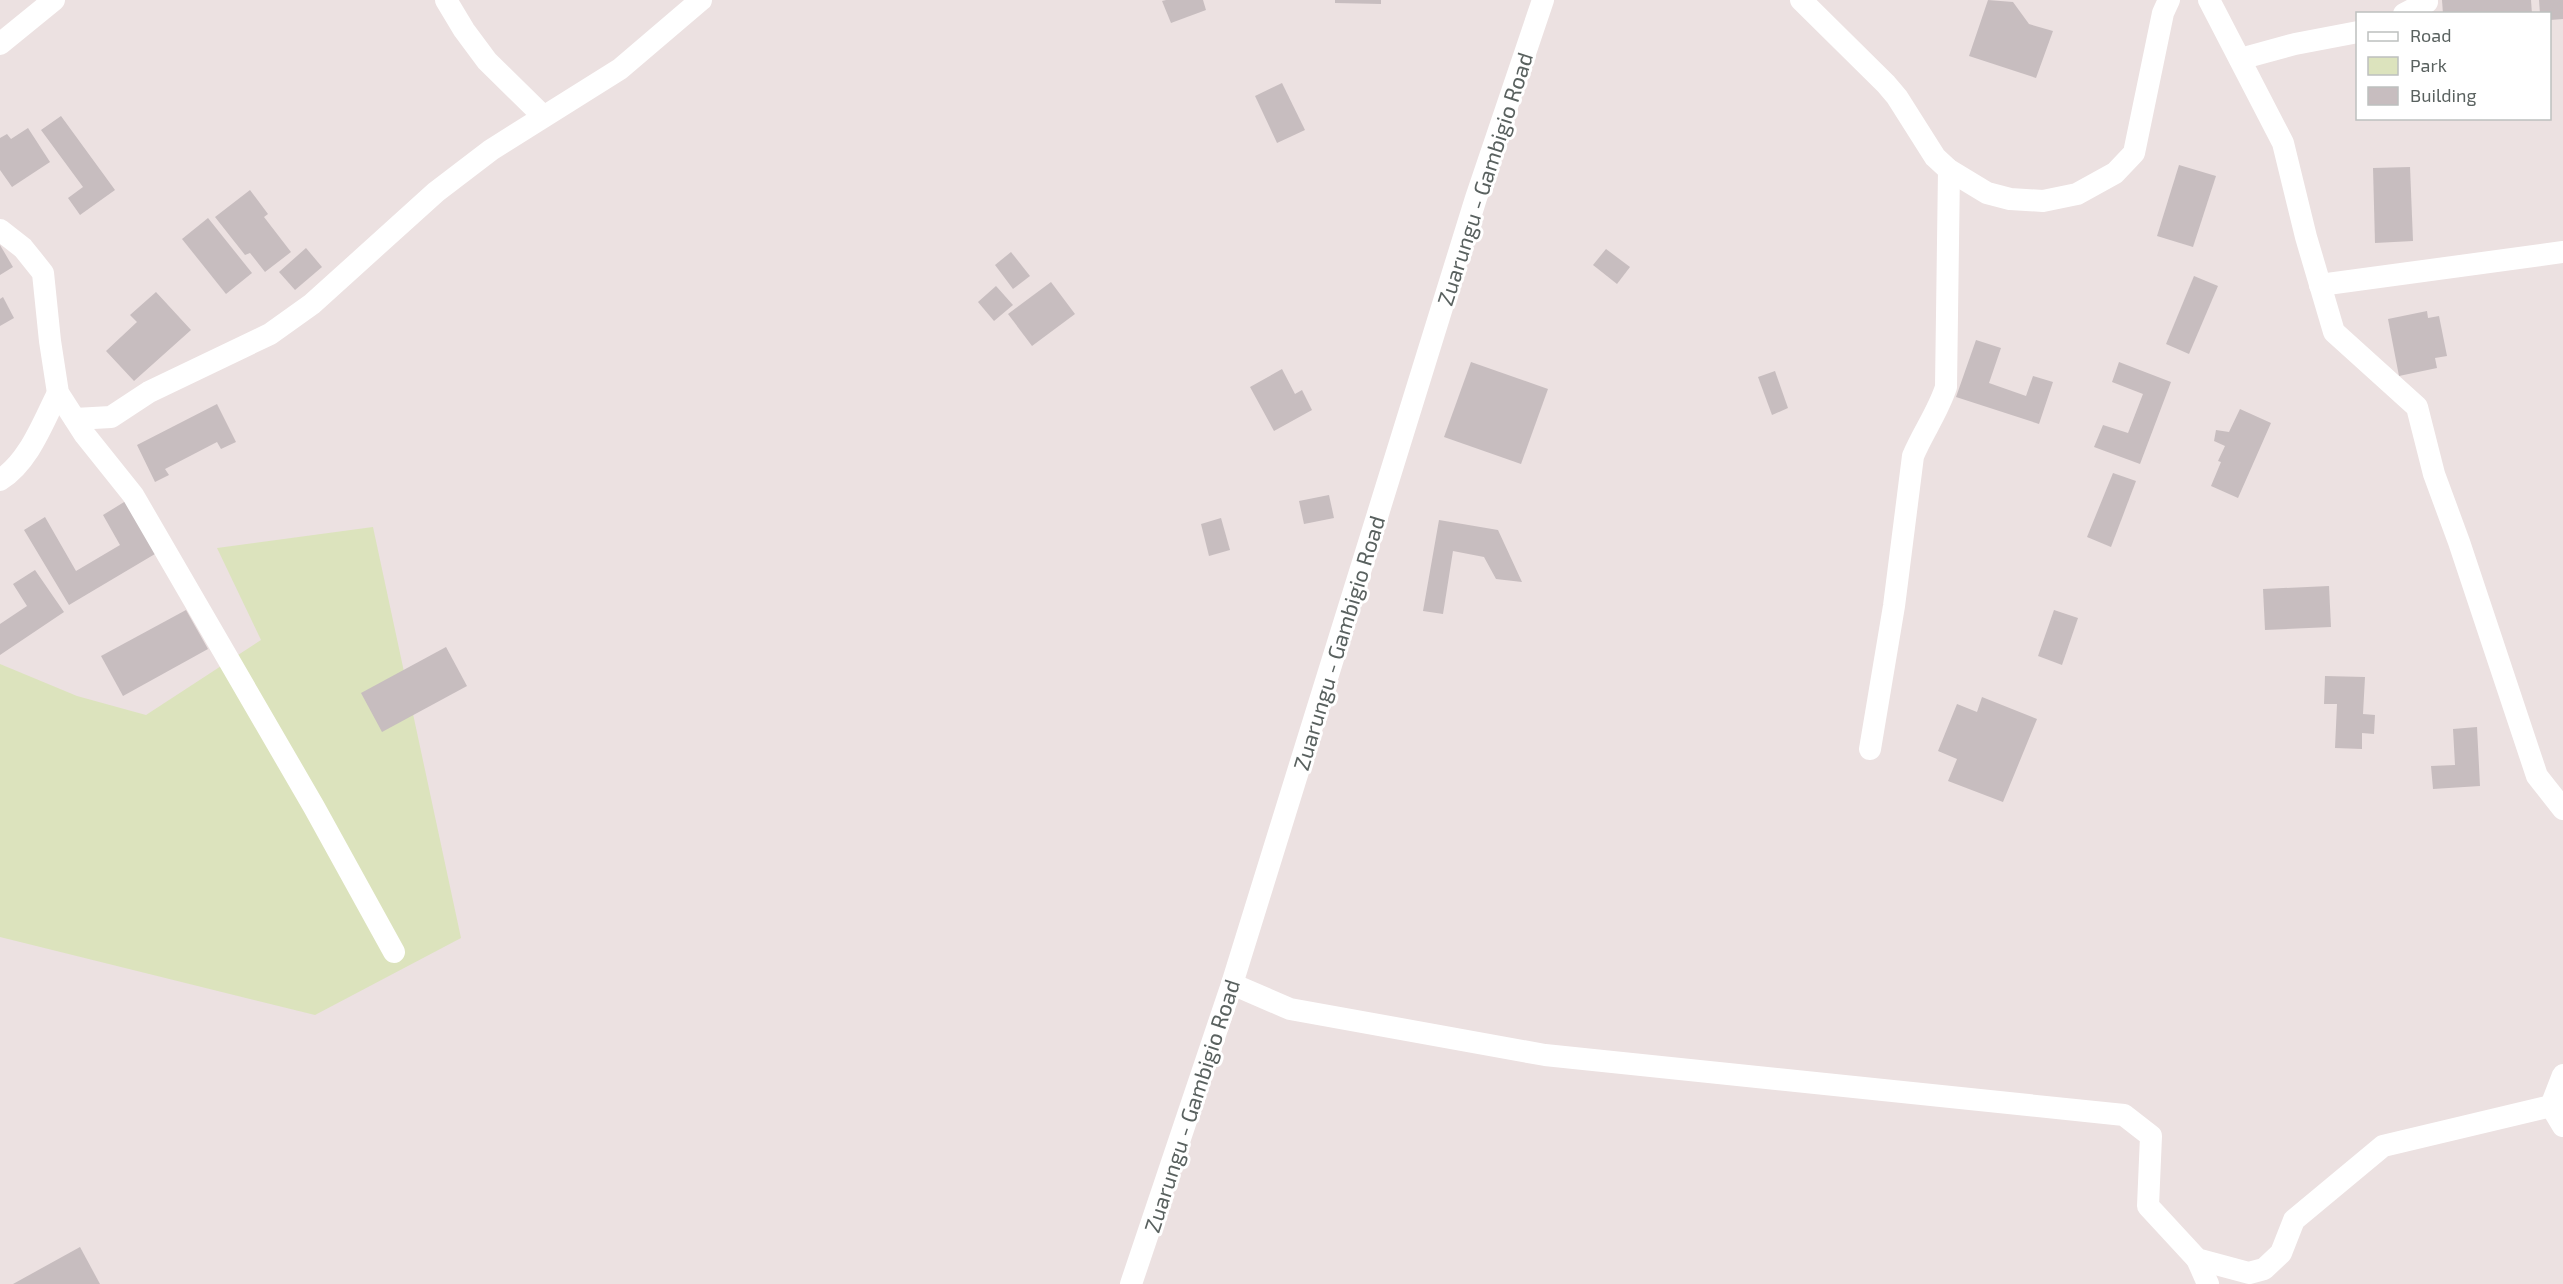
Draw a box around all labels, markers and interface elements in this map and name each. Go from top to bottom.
legend [2356,12,2551,120]
text: Road [2410,24,2451,46]
street label: Zuarungu - Gambigio Road [1431,49,1537,309]
text: Park [2410,54,2447,76]
text: Building [2410,84,2477,106]
street label: Zuarungu - Gambigio Road [1287,512,1389,773]
street label: Zuarungu - Gambigio Road [1138,976,1244,1236]

